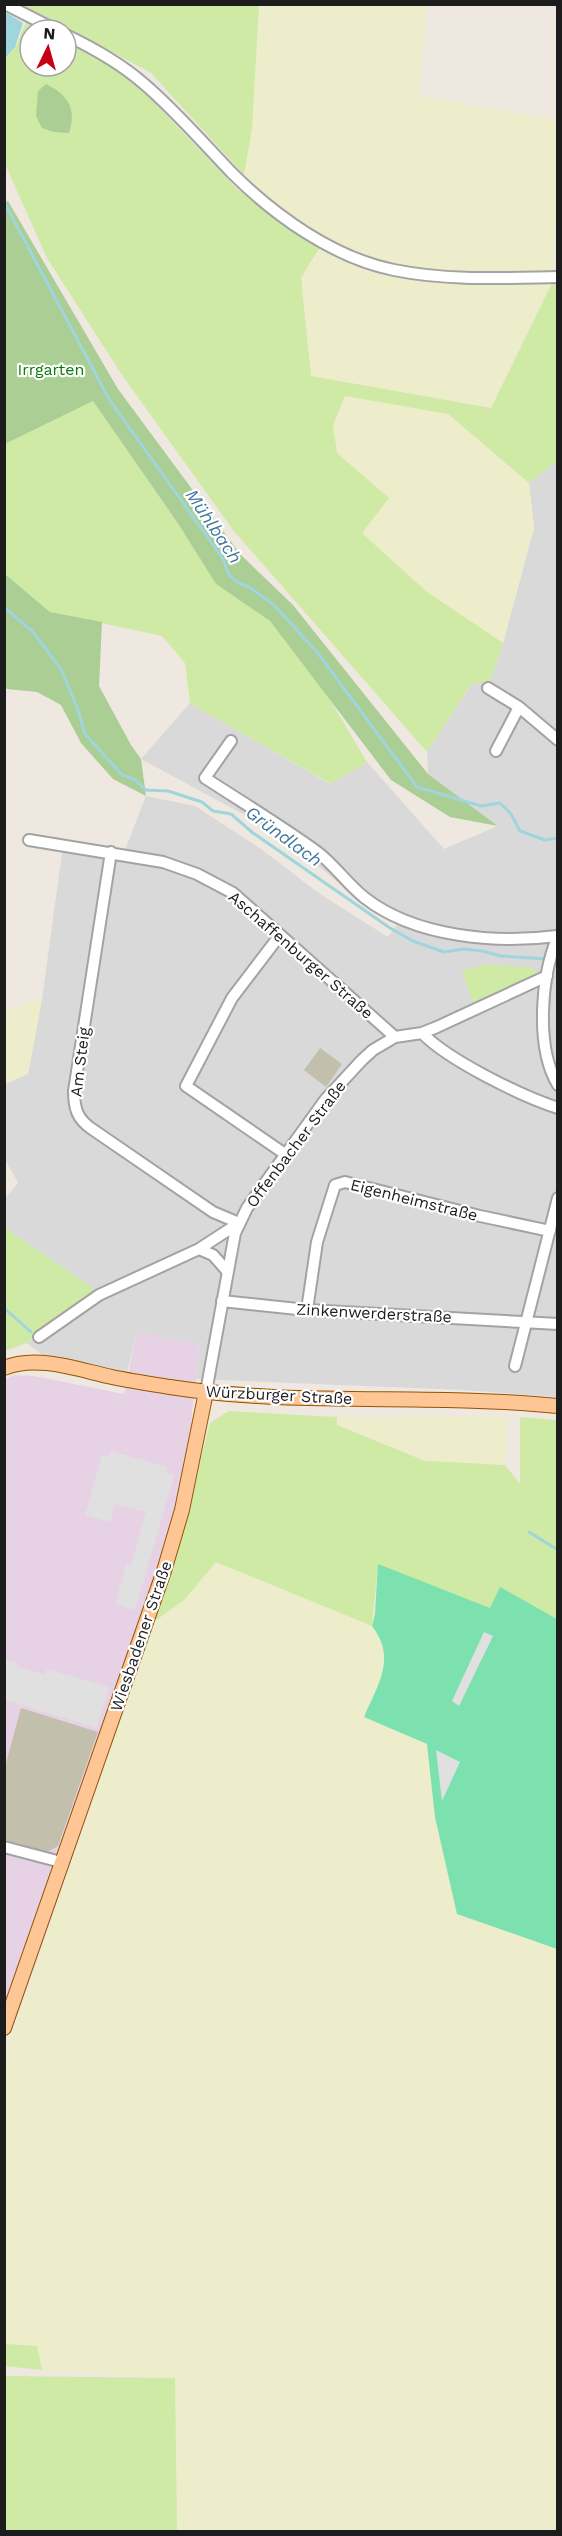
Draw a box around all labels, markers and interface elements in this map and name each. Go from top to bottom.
north arrow [18,18,78,78]
text: N [43,24,56,44]
park label: Irrgarten [18,360,84,379]
water label: Mühlbach [182,485,246,567]
water label: Gründlach [242,801,326,871]
street label: Aschaffenburger Straße [225,887,377,1023]
street label: Am Steig [66,1026,94,1098]
street label: Offenbacher Straße [242,1077,350,1211]
street label: Eigenheimstraße [348,1175,480,1225]
street label: Zinkenwerderstraße [296,1299,452,1327]
street label: Würzburger Straße [205,1382,353,1408]
street label: Wiesbadener Straße [106,1558,176,1714]

